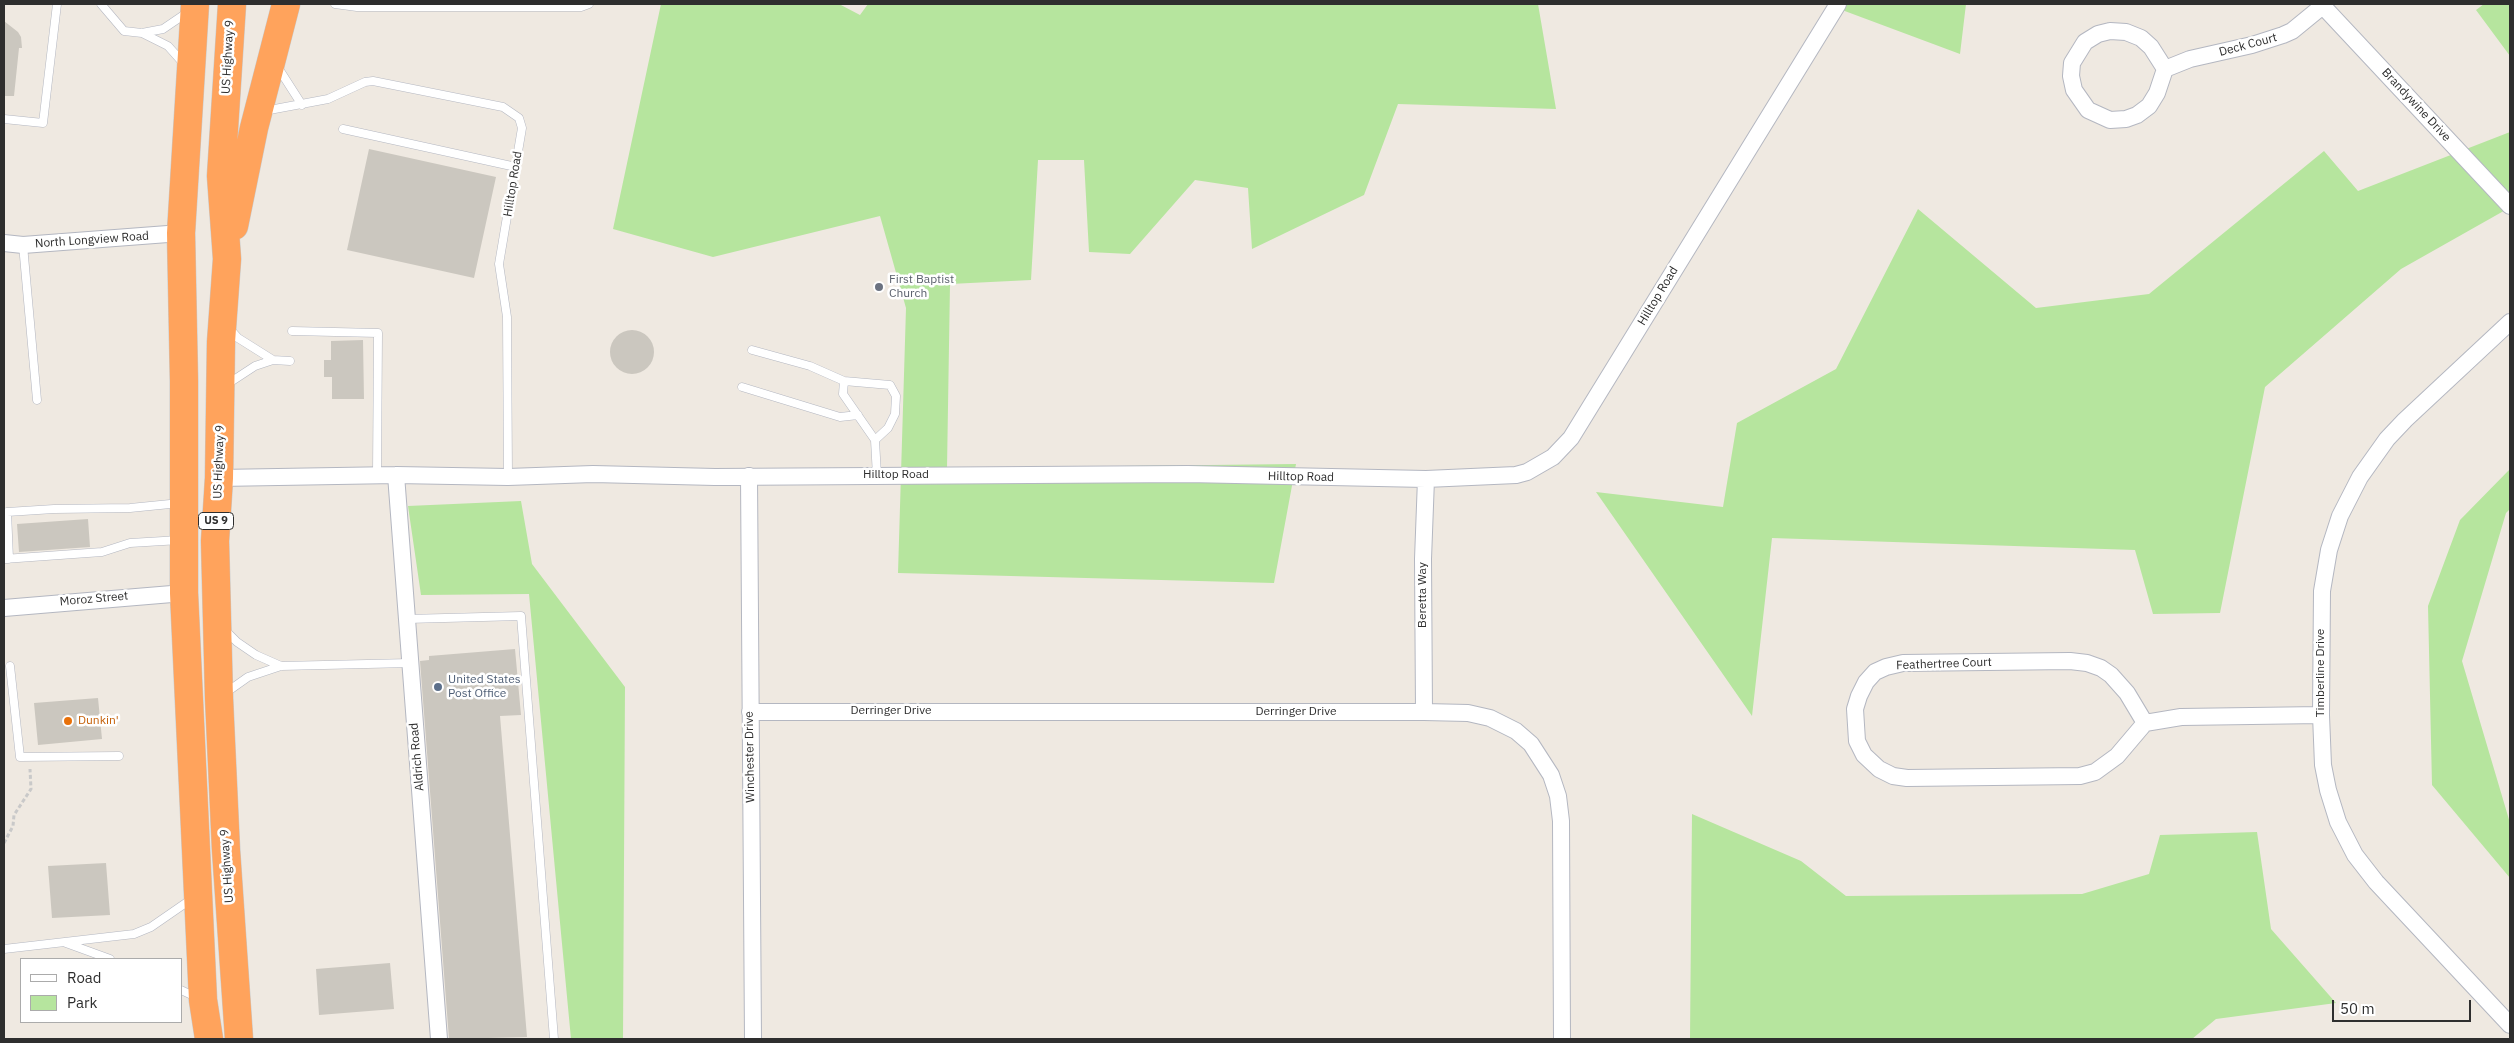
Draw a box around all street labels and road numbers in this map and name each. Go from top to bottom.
street label: US Highway 9 [219,20,237,94]
street label: Deck Court [2217,30,2279,60]
street label: Brandywine Drive [2378,65,2454,145]
street label: Hilltop Road [501,150,525,218]
street label: North Longview Road [34,229,150,251]
street label: Hilltop Road [1635,264,1681,328]
street label: US Highway 9 [211,425,227,499]
street label: Hilltop Road [863,468,929,482]
street label: Hilltop Road [1268,469,1334,485]
road number: US 9 [198,512,234,530]
street label: Beretta Way [1416,562,1430,628]
street label: Moroz Street [59,589,129,609]
street label: Timberline Drive [2314,629,2328,717]
street label: Feathertree Court [1896,655,1992,673]
street label: Derringer Drive [850,704,932,718]
street label: Derringer Drive [1255,705,1337,719]
street label: Winchester Drive [742,711,758,803]
street label: Aldrich Road [407,722,427,792]
street label: US Highway 9 [217,829,237,903]

